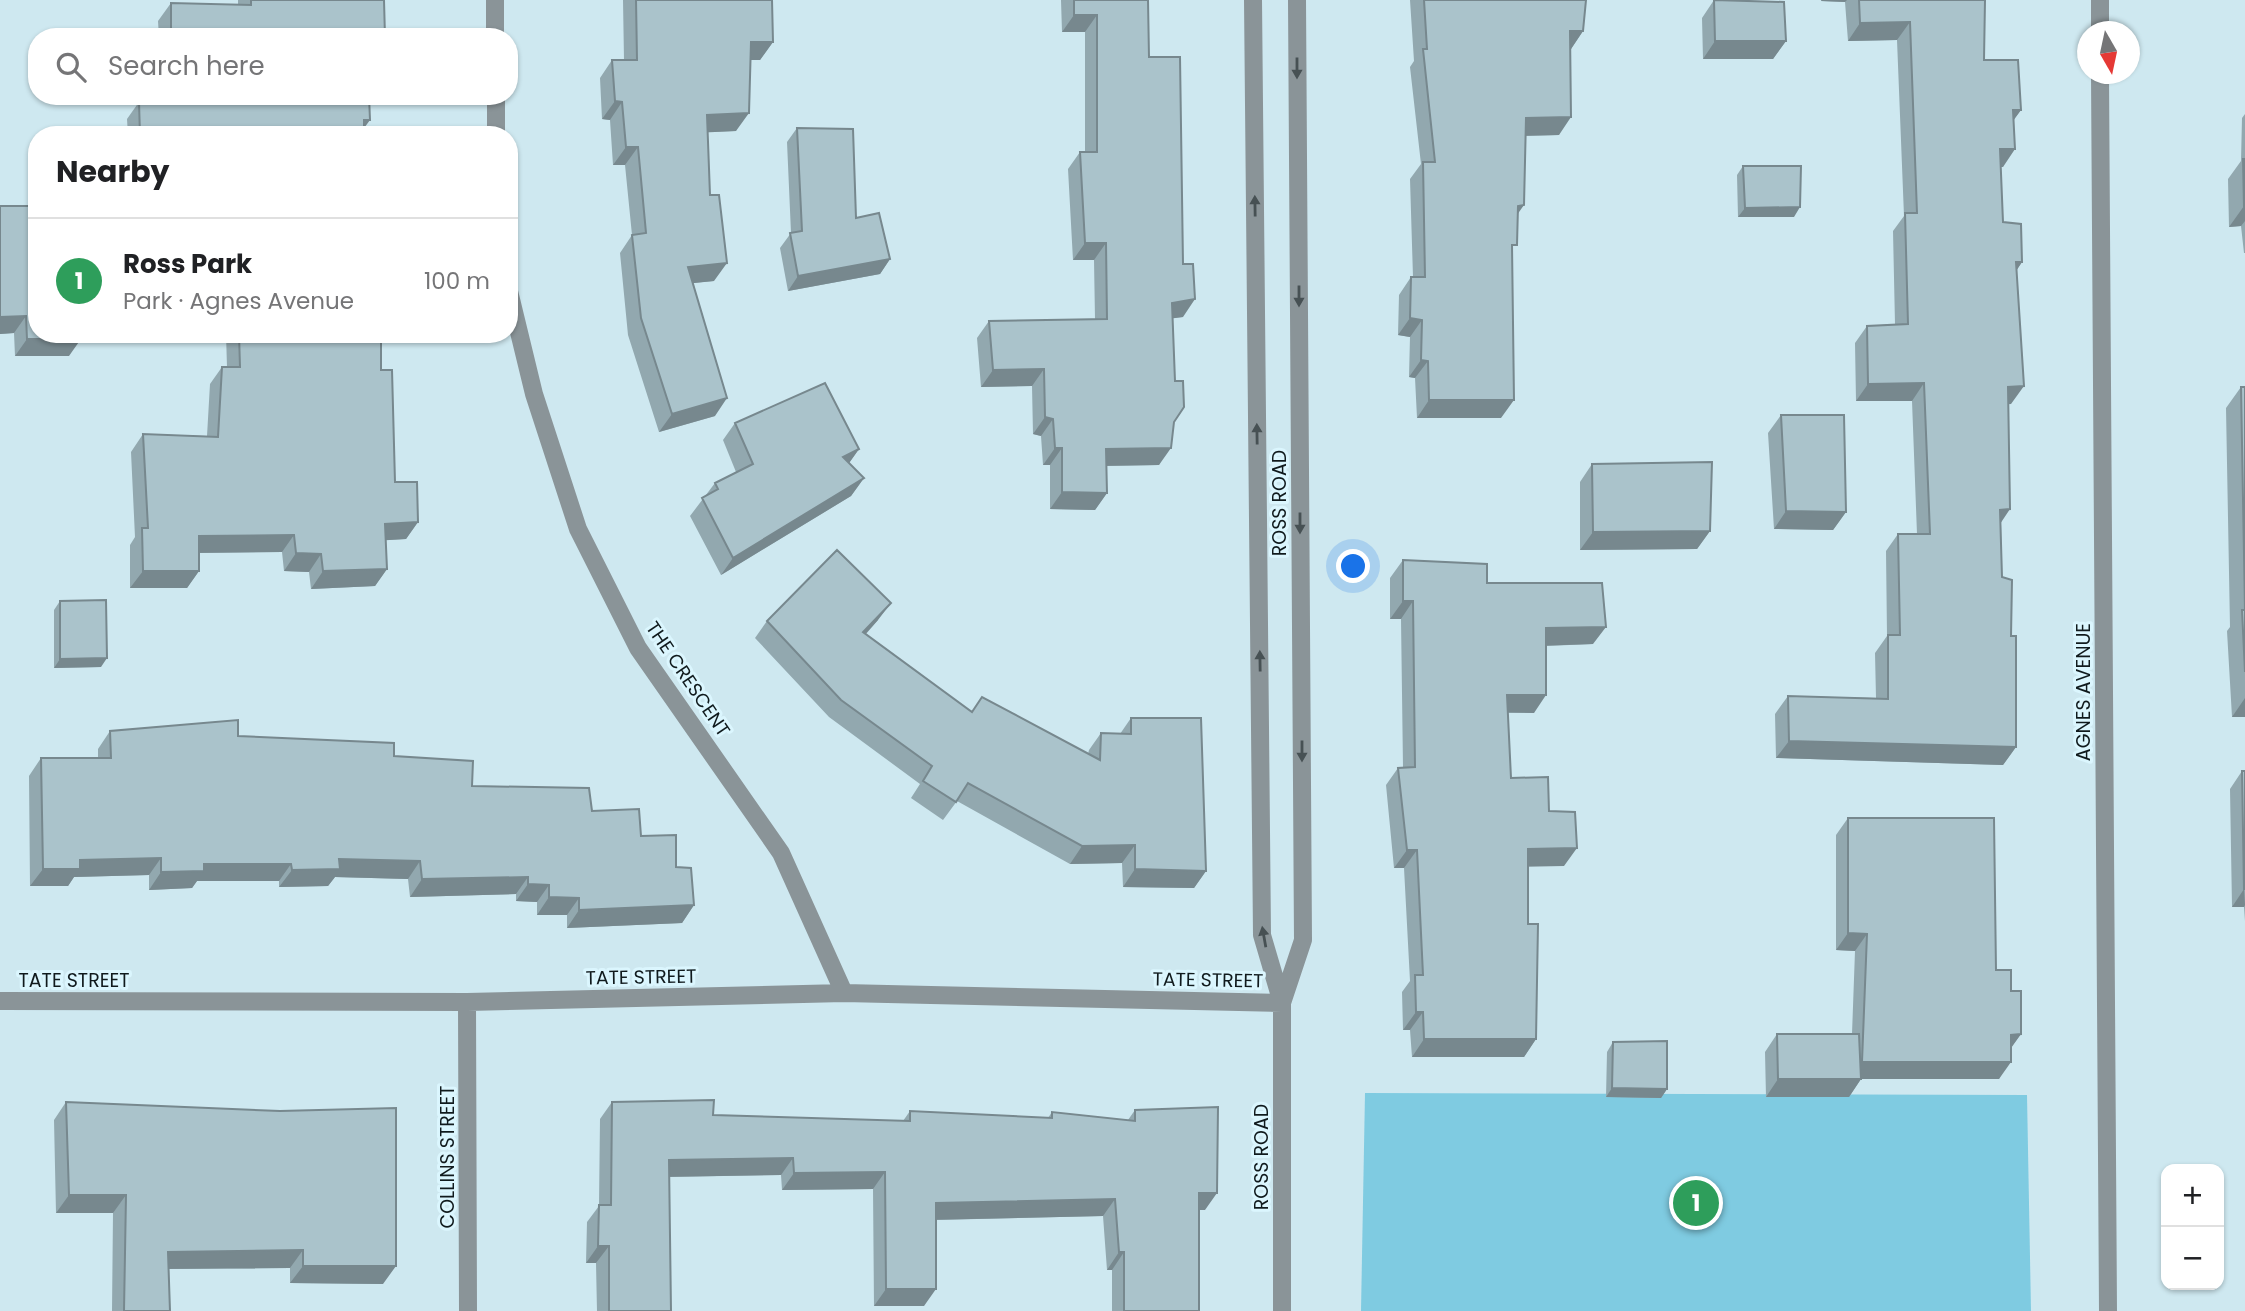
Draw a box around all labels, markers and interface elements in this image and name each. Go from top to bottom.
north arrow [2077,21,2140,84]
search box [28,28,518,105]
icon: search [52,48,90,86]
text: Search here [108,48,265,84]
one-way arrow [1292,57,1303,79]
text: Nearby [56,150,170,193]
one-way arrow [1249,195,1261,217]
text: Ross Park [123,246,252,282]
text: 1 [75,265,83,297]
text: 100 m [424,265,490,297]
text: Park · Agnes Avenue [123,285,354,317]
one-way arrow [1293,285,1305,307]
one-way arrow [1251,422,1263,444]
street label: ROSS ROAD [1266,450,1293,556]
one-way arrow [1295,512,1306,534]
your location [1336,549,1370,583]
street label: THE CRESCENT [640,616,736,742]
street label: AGNES AVENUE [2070,623,2097,761]
one-way arrow [1254,650,1265,672]
one-way arrow [1296,740,1308,762]
one-way arrow [1258,926,1269,948]
street label: TATE STREET [585,963,697,991]
street label: TATE STREET [1152,966,1264,994]
street label: TATE STREET [19,967,129,994]
street label: COLLINS STREET [434,1085,461,1229]
street label: ROSS ROAD [1248,1104,1275,1210]
map controls [2161,1164,2224,1290]
button: + [2161,1164,2224,1227]
pin: 1 [1673,1177,1719,1229]
button: − [2161,1227,2224,1290]

